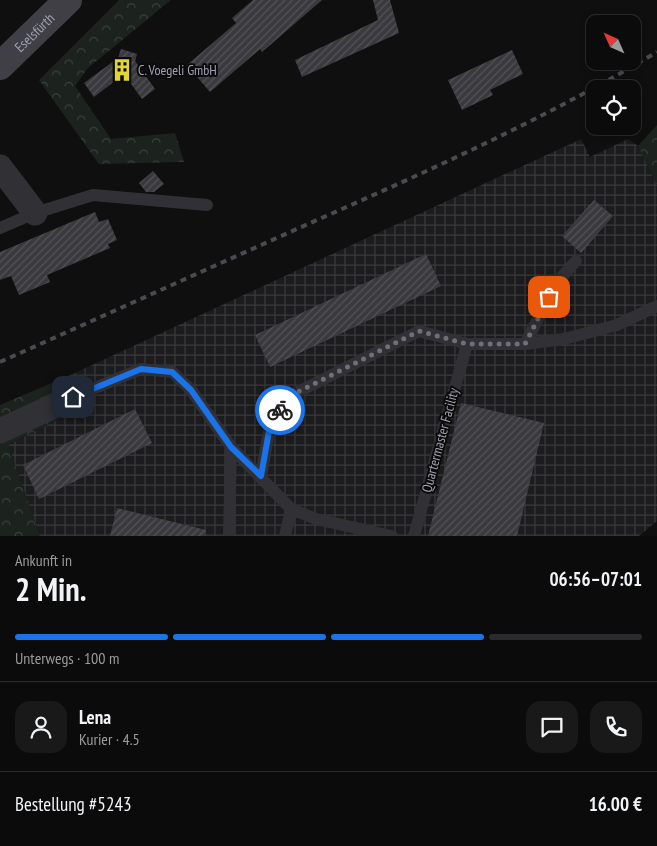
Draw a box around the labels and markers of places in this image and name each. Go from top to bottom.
building icon: C. Voegeli GmbH [109,57,135,83]
place label: C. Voegeli GmbH [138,61,217,79]
pin [528,276,570,318]
pin [52,376,94,418]

